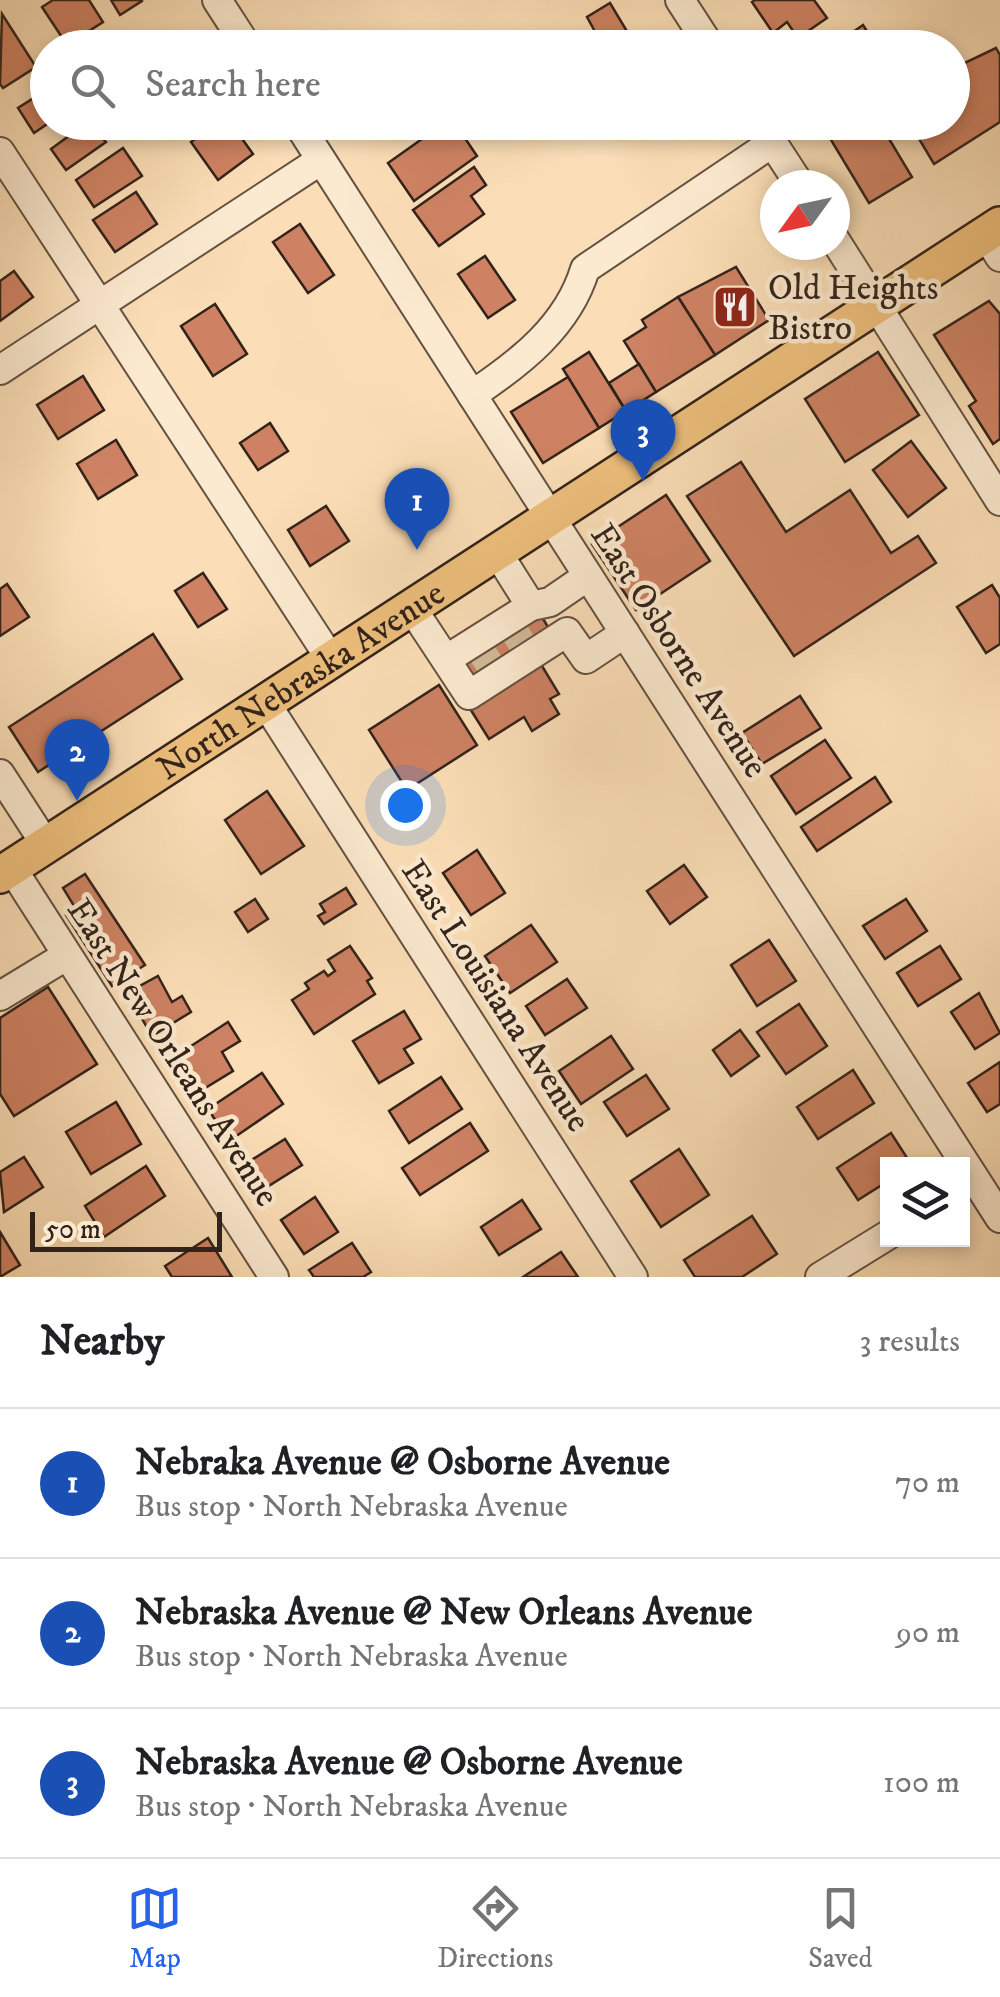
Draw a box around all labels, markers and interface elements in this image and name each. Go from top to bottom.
search box [30,30,970,140]
icon: search [65,58,120,113]
text: Search here [145,61,321,109]
north arrow [760,170,850,260]
place label: Old Heights Bistro [768,267,938,351]
restaurant icon: Old Heights Bistro [712,284,758,330]
pin: 3 [610,398,676,481]
pin: 1 [384,468,450,550]
street label: East Osborne Avenue [580,516,777,786]
street label: North Nebraska Avenue [149,572,453,791]
pin: 2 [44,718,110,801]
your location [380,780,431,831]
street label: East Louisiana Avenue [391,852,600,1140]
street label: East New Orleans Avenue [56,891,288,1215]
map controls [880,1157,970,1247]
button: layers [880,1157,970,1247]
scale bar [30,1207,222,1252]
text: 50 m [45,1212,101,1247]
text: Nearby [40,1316,164,1368]
text: 3 results [859,1322,960,1362]
text: Nebraka Avenue @ Osborne Avenue [135,1439,670,1487]
text: 1 [67,1463,78,1503]
text: 70 m [895,1463,960,1503]
text: Bus stop · North Nebraska Avenue [135,1487,568,1527]
text: Nebraska Avenue @ New Orleans Avenue [135,1589,752,1637]
text: 2 [65,1613,80,1653]
text: 90 m [896,1613,960,1653]
text: Bus stop · North Nebraska Avenue [135,1637,568,1677]
text: Nebraska Avenue @ Osborne Avenue [135,1739,683,1787]
text: 3 [67,1763,78,1803]
text: 100 m [883,1763,960,1803]
text: Bus stop · North Nebraska Avenue [135,1787,568,1827]
tab: Map [127,1881,182,1976]
tab: Directions [437,1881,553,1976]
tab: Saved [808,1881,873,1976]

